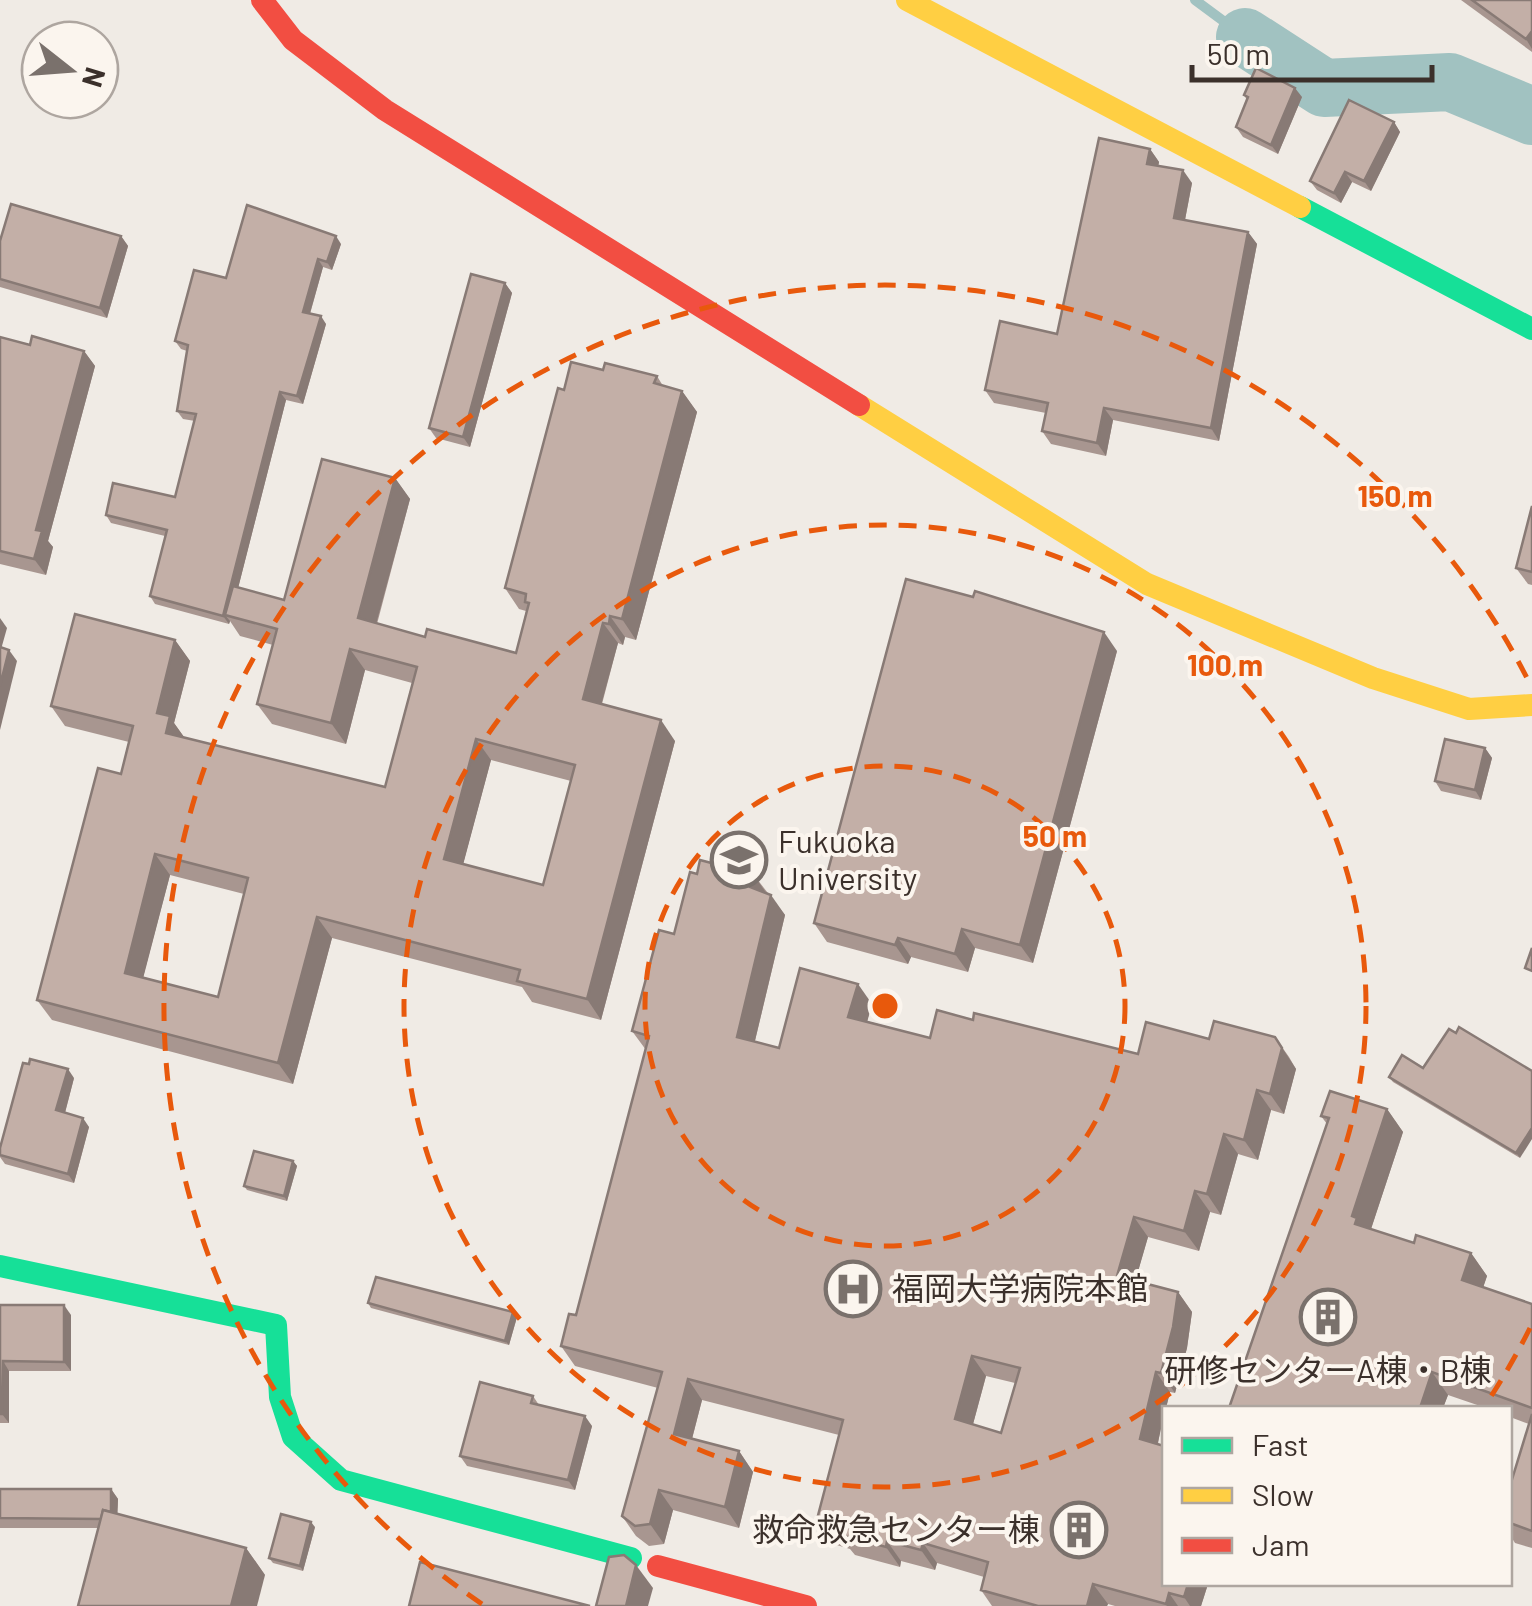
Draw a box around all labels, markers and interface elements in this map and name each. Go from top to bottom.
north arrow [20,20,120,120]
scale bar [1192,20,1432,82]
text: 50 m [1207,35,1270,71]
text: N [76,64,114,91]
text: 150 m [1358,477,1432,513]
text: 100 m [1187,646,1263,682]
text: 50 m [1023,817,1087,853]
place label: Fukuoka University [778,821,918,896]
school or university icon: Fukuoka University [709,830,769,890]
centre of rings [867,988,903,1024]
hospital icon: 福岡大学病院本館 [823,1259,883,1319]
place label: 福岡大学病院本館 [892,1268,1148,1306]
building icon: 研修センターA棟・B棟 [1298,1287,1358,1347]
place label: 研修センターA棟・B棟 [1164,1350,1492,1388]
legend [1162,1406,1512,1586]
text: Fast [1252,1426,1309,1462]
text: Slow [1252,1476,1314,1512]
building icon: 救命救急センター棟 [1049,1500,1109,1560]
place label: 救命救急センター棟 [752,1509,1040,1547]
text: Jam [1252,1526,1309,1562]

